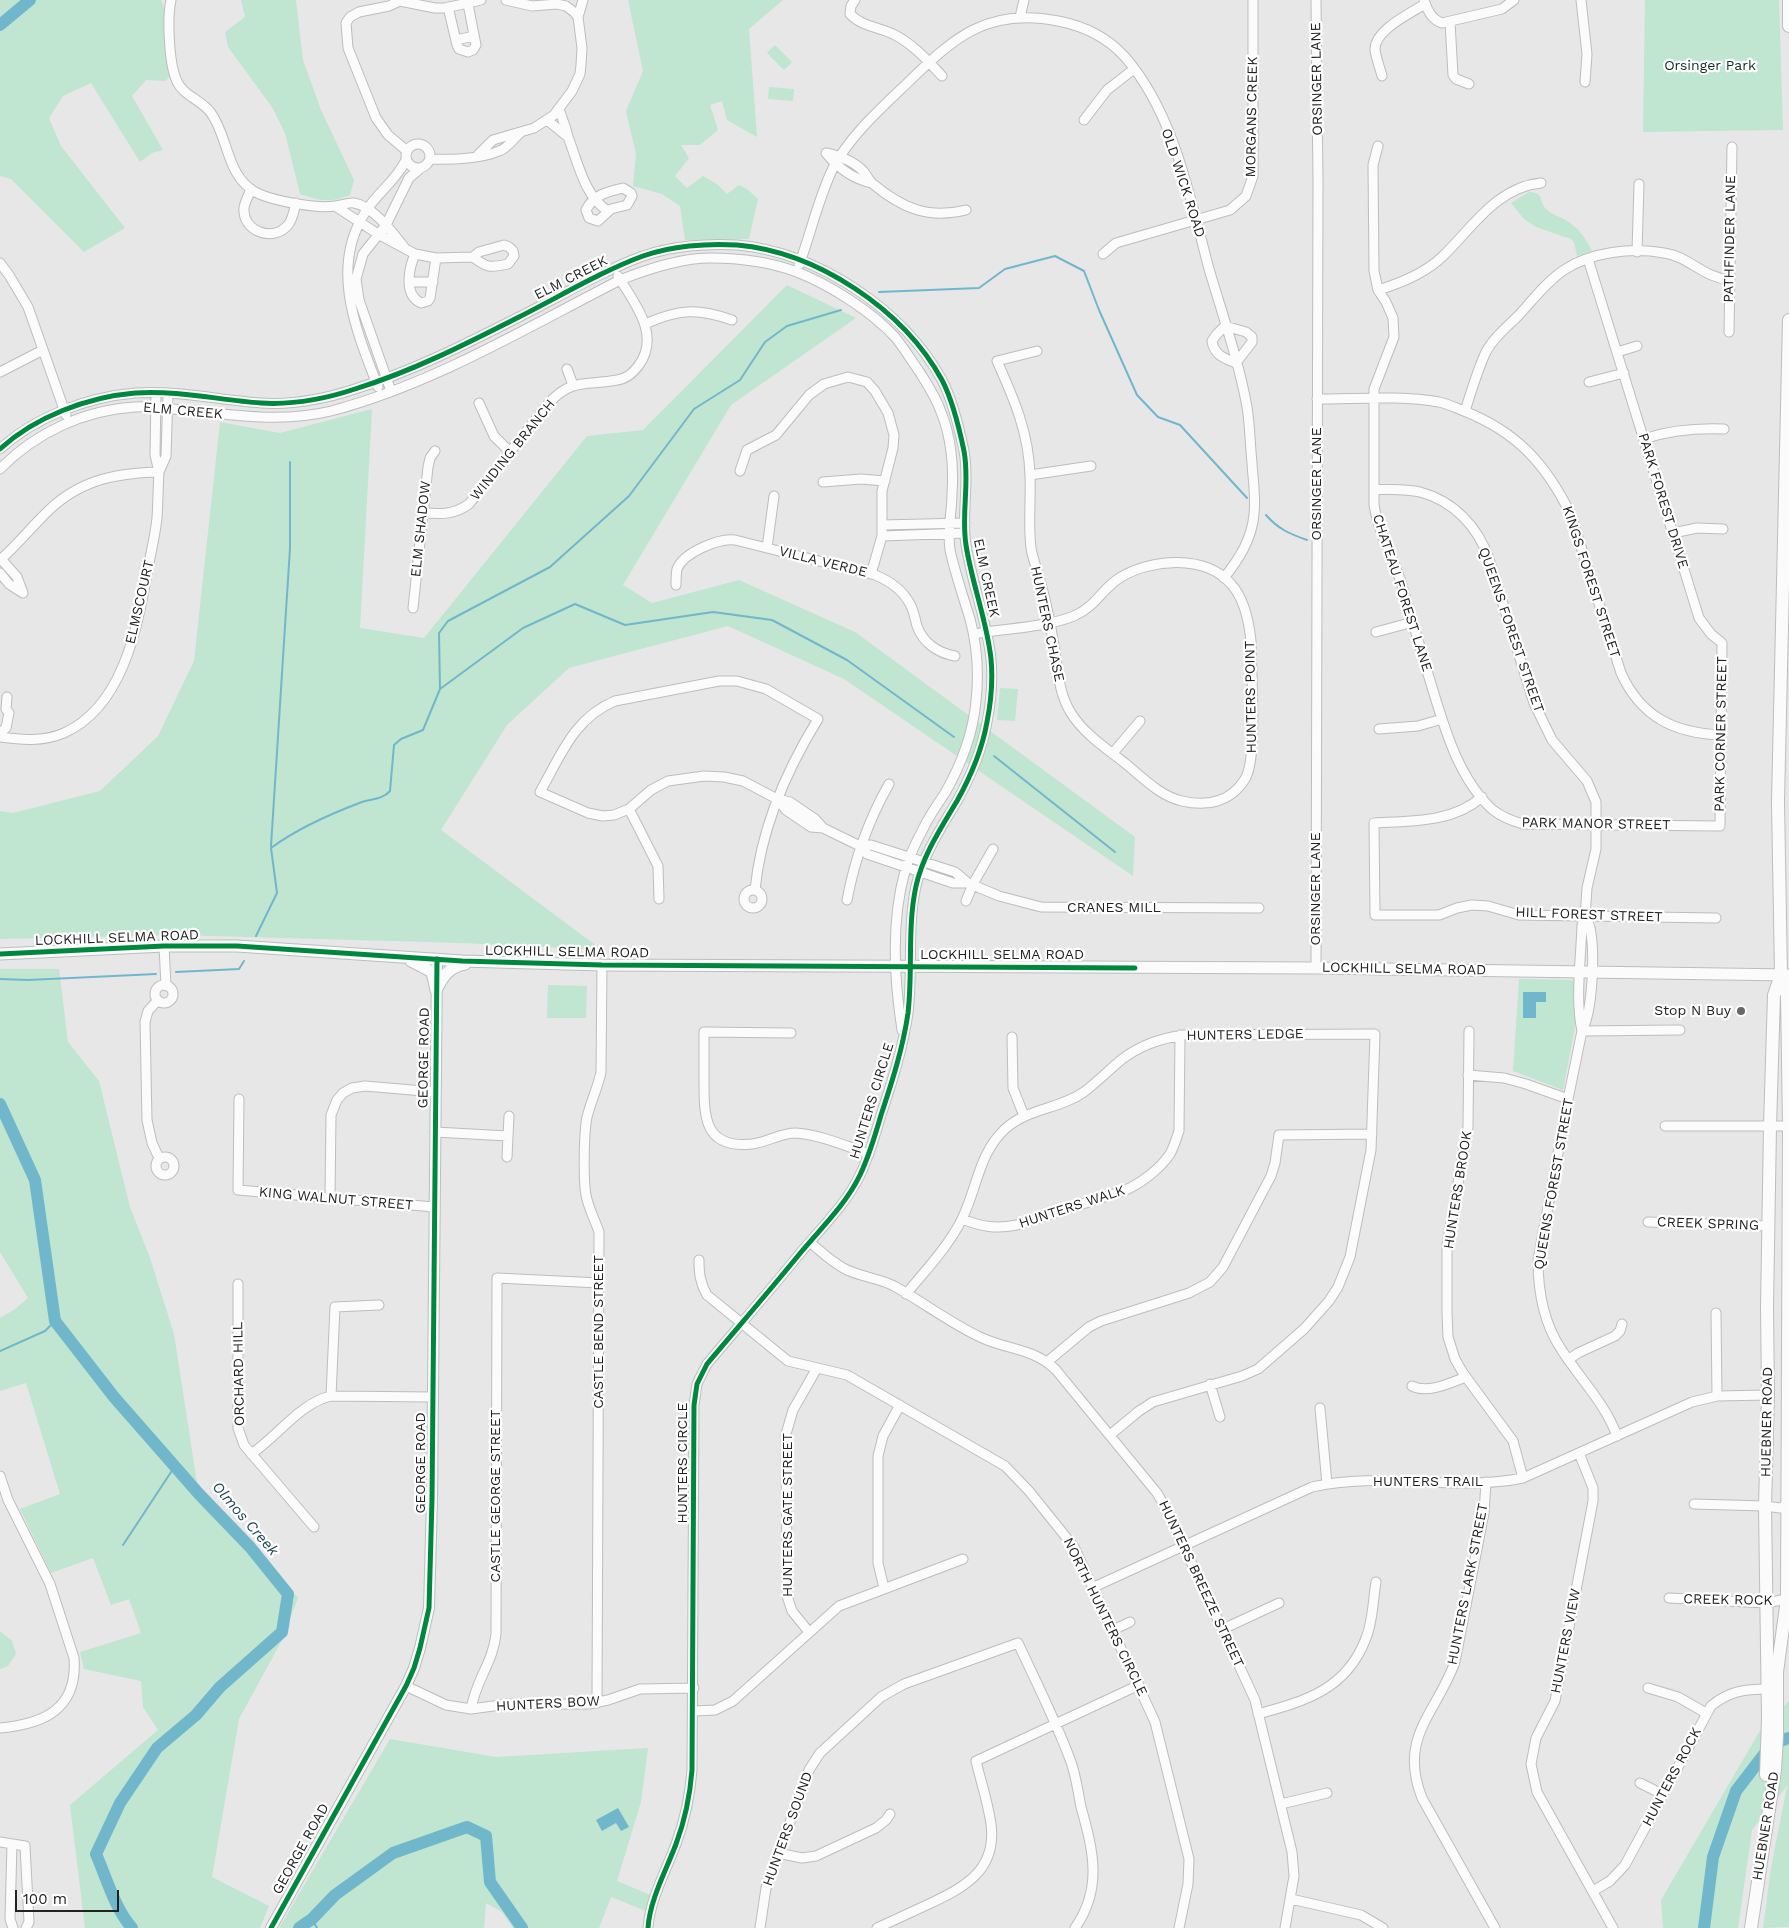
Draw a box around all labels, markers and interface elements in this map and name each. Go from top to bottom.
street label: ORSINGER LANE [1308,22,1326,136]
street label: MORGANS CREEK [1243,56,1261,178]
park label: Orsinger Park [1664,58,1756,74]
street label: OLD WICK ROAD [1157,126,1209,240]
street label: PATHFINDER LANE [1720,175,1740,303]
street label: ELM CREEK [532,252,610,304]
street label: WINDING BRANCH [467,396,559,504]
street label: ELM CREEK [142,399,224,423]
street label: ORSINGER LANE [1309,427,1325,541]
street label: PARK FOREST DRIVE [1634,431,1692,571]
street label: ELM SHADOW [408,480,434,578]
street label: KINGS FOREST STREET [1558,504,1624,660]
street label: CHATEAU FOREST LANE [1369,512,1435,674]
street label: ELM CREEK [969,537,1003,619]
street label: VILLA VERDE [777,543,869,581]
street label: QUEENS FOREST STREET [1475,545,1547,715]
street label: ELMSCOURT [122,558,158,646]
street label: HUNTERS CHASE [1027,565,1067,683]
street label: HUNTERS POINT [1242,640,1260,754]
street label: PARK CORNER STREET [1711,656,1731,812]
street label: PARK MANOR STREET [1521,814,1671,834]
street label: ORSINGER LANE [1308,832,1324,946]
street label: CRANES MILL [1067,900,1161,916]
street label: HILL FOREST STREET [1515,904,1663,926]
street label: LOCKHILL SELMA ROAD [35,927,199,949]
street label: LOCKHILL SELMA ROAD [485,942,649,962]
street label: LOCKHILL SELMA ROAD [920,947,1084,963]
street label: LOCKHILL SELMA ROAD [1322,959,1486,979]
place label: Stop N Buy [1654,1003,1731,1019]
marker: Stop N Buy [1735,1005,1747,1017]
street label: GEORGE ROAD [415,1007,433,1109]
street label: HUNTERS LEDGE [1186,1026,1304,1044]
street label: HUNTERS CIRCLE [846,1041,898,1161]
street label: QUEENS FOREST STREET [1531,1097,1577,1271]
street label: HUNTERS BROOK [1440,1130,1476,1250]
street label: HUNTERS WALK [1017,1182,1127,1232]
street label: KING WALNUT STREET [258,1184,414,1214]
street label: CREEK SPRING [1657,1214,1759,1234]
street label: CASTLE BEND STREET [591,1255,607,1409]
street label: ORCHARD HILL [230,1322,248,1426]
street label: HUEBNER ROAD [1758,1367,1776,1477]
street label: HUNTERS CIRCLE [675,1403,691,1523]
street label: CASTLE GEORGE STREET [488,1410,504,1582]
street label: GEORGE ROAD [413,1412,429,1514]
street label: HUNTERS GATE STREET [780,1433,796,1597]
street label: HUNTERS TRAIL [1373,1474,1483,1490]
water label: Olmos Creek [208,1478,282,1560]
street label: HUNTERS BREEZE STREET [1155,1498,1247,1670]
street label: HUNTERS LARK STREET [1444,1502,1492,1666]
street label: NORTH HUNTERS CIRCLE [1059,1535,1151,1699]
street label: HUNTERS VIEW [1548,1587,1584,1695]
street label: CREEK ROCK [1683,1591,1773,1609]
street label: HUNTERS BOW [496,1693,600,1715]
street label: HUNTERS ROCK [1639,1725,1705,1829]
street label: HUNTERS SOUND [759,1769,817,1889]
street label: HUEBNER ROAD [1749,1770,1783,1882]
street label: GEORGE ROAD [269,1801,333,1897]
scale bar [18,1880,121,1912]
text: 100 m [23,1890,67,1908]

